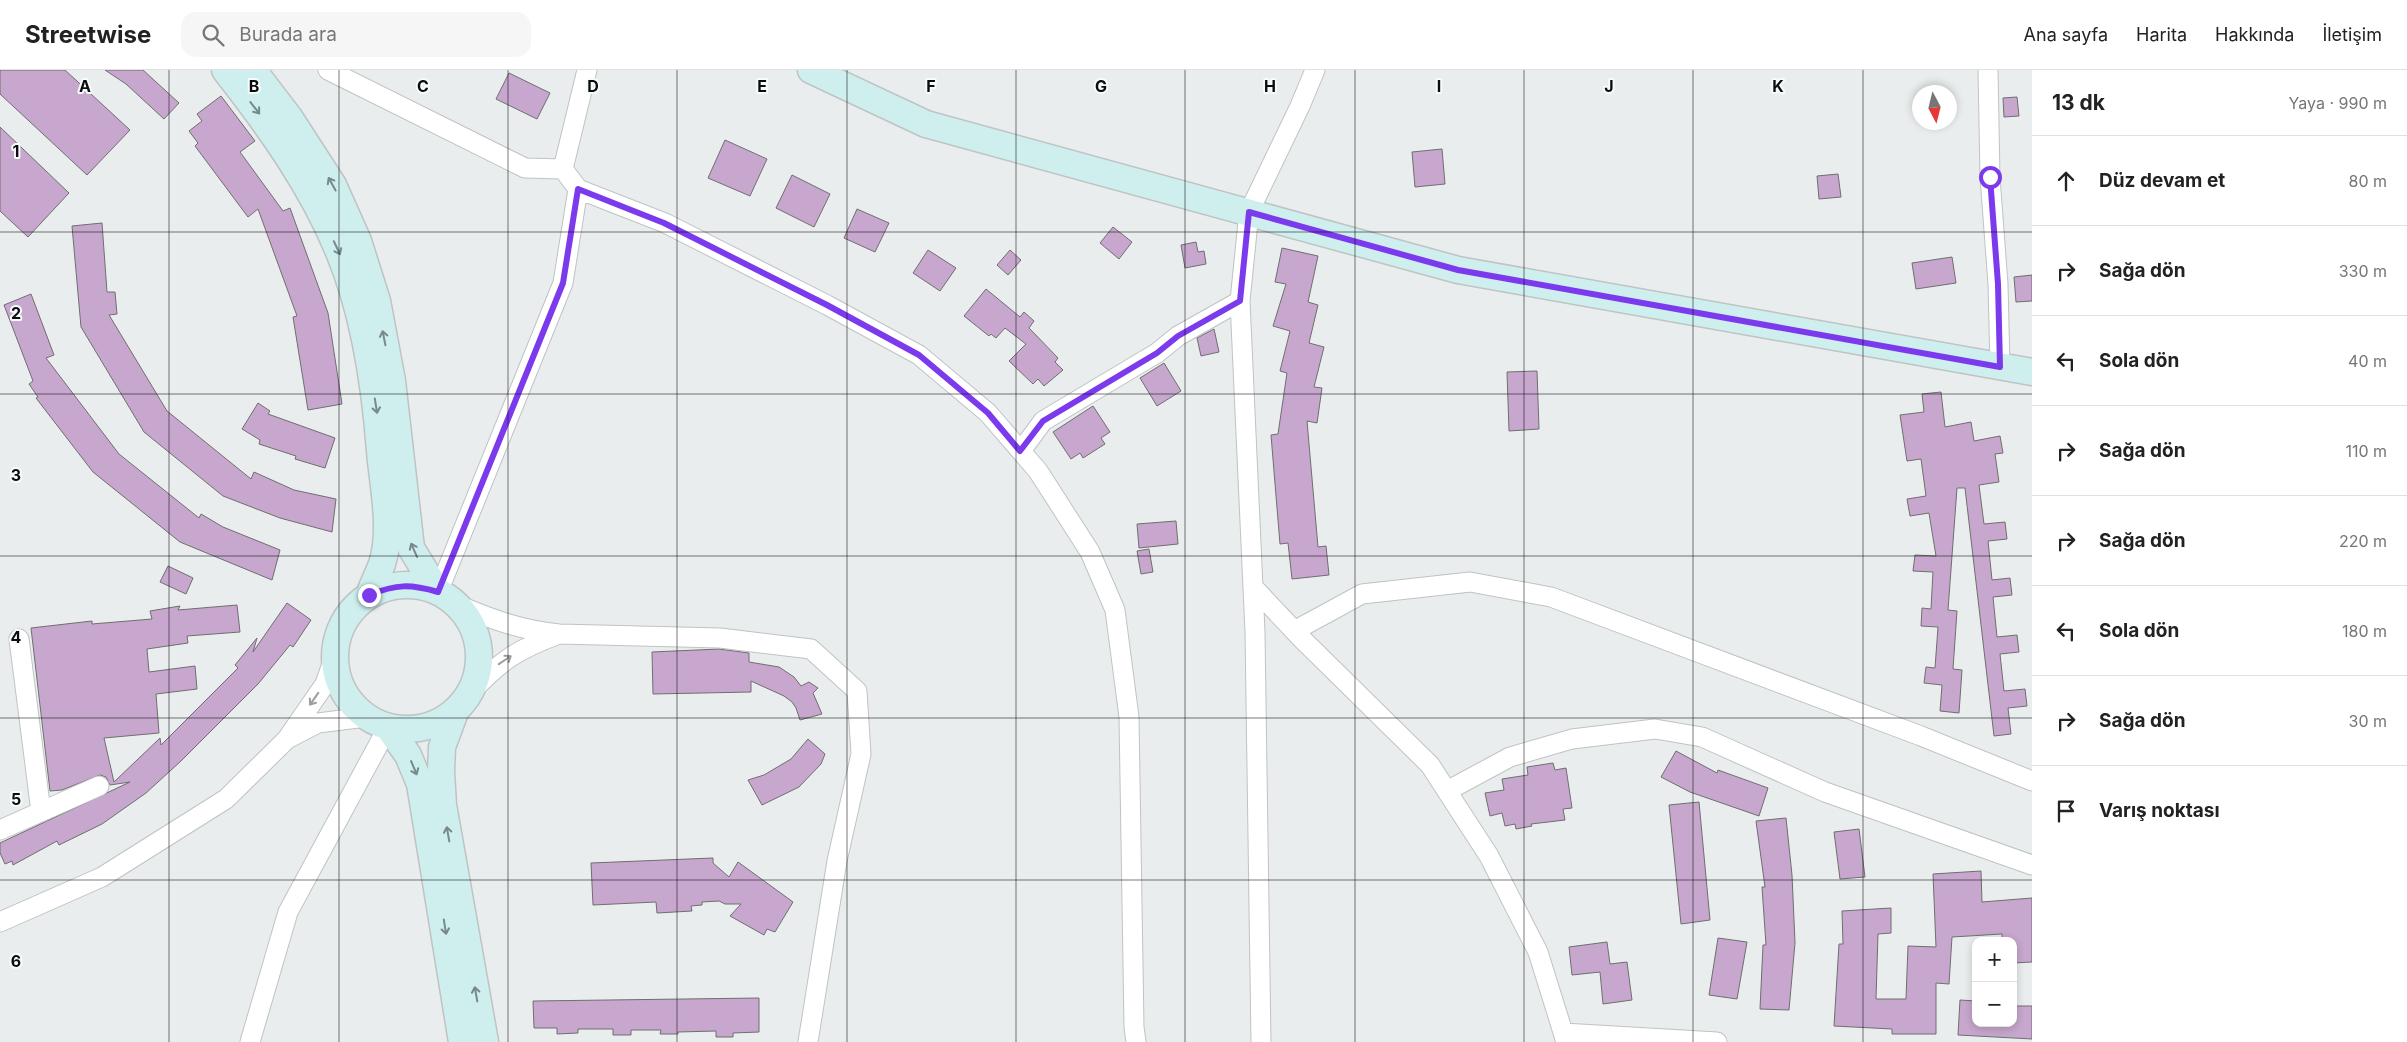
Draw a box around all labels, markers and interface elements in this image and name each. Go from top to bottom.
search box [181,12,531,57]
text: Streetwise [25,20,151,49]
icon: search [199,21,227,49]
text: Burada ara [239,23,337,46]
text: Ana sayfa [2024,24,2108,45]
text: Harita [2136,24,2187,45]
text: Hakkında [2215,24,2294,45]
text: İletişim [2322,24,2382,45]
text: A [79,76,91,96]
text: B [249,76,259,96]
text: C [417,76,429,96]
text: D [587,76,599,96]
text: E [757,76,767,96]
text: F [926,76,936,96]
text: G [1095,76,1107,96]
text: H [1264,76,1276,96]
text: I [1437,76,1441,96]
text: J [1604,76,1614,96]
text: K [1772,76,1784,96]
north arrow [1912,85,1957,130]
text: 13 dk [2052,90,2105,115]
text: Yaya · 990 m [2289,93,2387,113]
one-way arrow [250,102,261,115]
text: 1 [13,141,19,161]
route start [1979,166,2002,189]
icon: ahead [2052,167,2080,195]
text: Düz devam et [2099,169,2225,192]
text: 80 m [2348,171,2387,191]
one-way arrow [327,177,337,192]
one-way arrow [332,241,342,256]
icon: right [2052,257,2080,285]
text: Sağa dön [2099,259,2185,282]
text: 330 m [2339,261,2387,281]
text: 2 [11,303,21,323]
one-way arrow [378,330,388,346]
icon: left [2052,347,2080,375]
text: Sola dön [2099,349,2179,372]
text: 40 m [2348,351,2387,371]
one-way arrow [371,397,381,413]
icon: right [2052,437,2080,465]
text: Sağa dön [2099,439,2185,462]
text: 110 m [2345,441,2387,461]
text: 3 [11,465,21,485]
icon: right [2052,527,2080,555]
text: Sağa dön [2099,529,2185,552]
text: 220 m [2339,531,2387,551]
one-way arrow [408,543,418,558]
route end [358,584,381,607]
icon: left [2052,617,2080,645]
text: Sola dön [2099,619,2179,642]
text: 180 m [2342,621,2387,641]
text: 4 [11,627,22,647]
one-way arrow [498,655,512,665]
one-way arrow [309,692,319,706]
icon: right [2052,707,2080,735]
text: Sağa dön [2099,709,2185,732]
text: 30 m [2349,711,2387,731]
one-way arrow [409,760,419,775]
text: 5 [11,789,21,809]
icon: arrive [2052,797,2080,825]
text: Varış noktası [2099,799,2220,822]
one-way arrow [443,826,453,842]
one-way arrow [440,918,450,934]
map controls [1972,937,2017,1027]
button: + [1972,937,2017,982]
text: 6 [11,951,21,971]
button: − [1972,982,2017,1027]
one-way arrow [471,986,481,1002]

